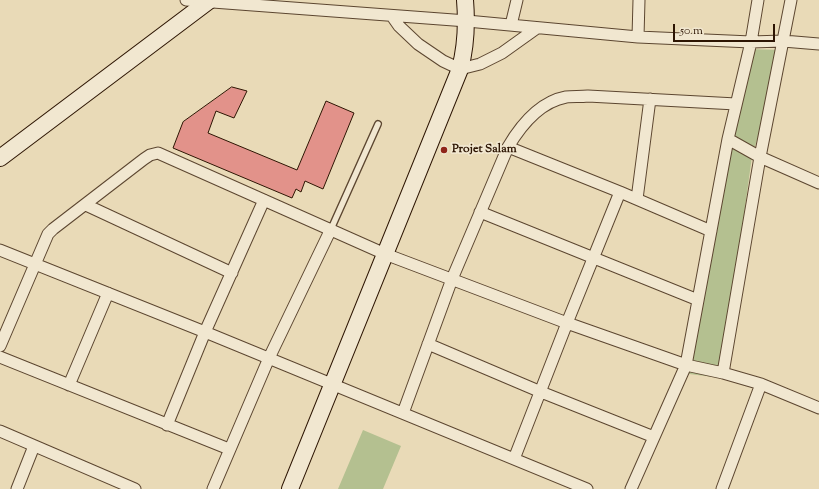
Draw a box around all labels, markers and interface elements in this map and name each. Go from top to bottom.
scale bar [675,16,777,42]
text: 50 m [680,22,703,40]
place label: Projet Salam [452,143,517,157]
marker: Projet Salam [439,145,449,155]

